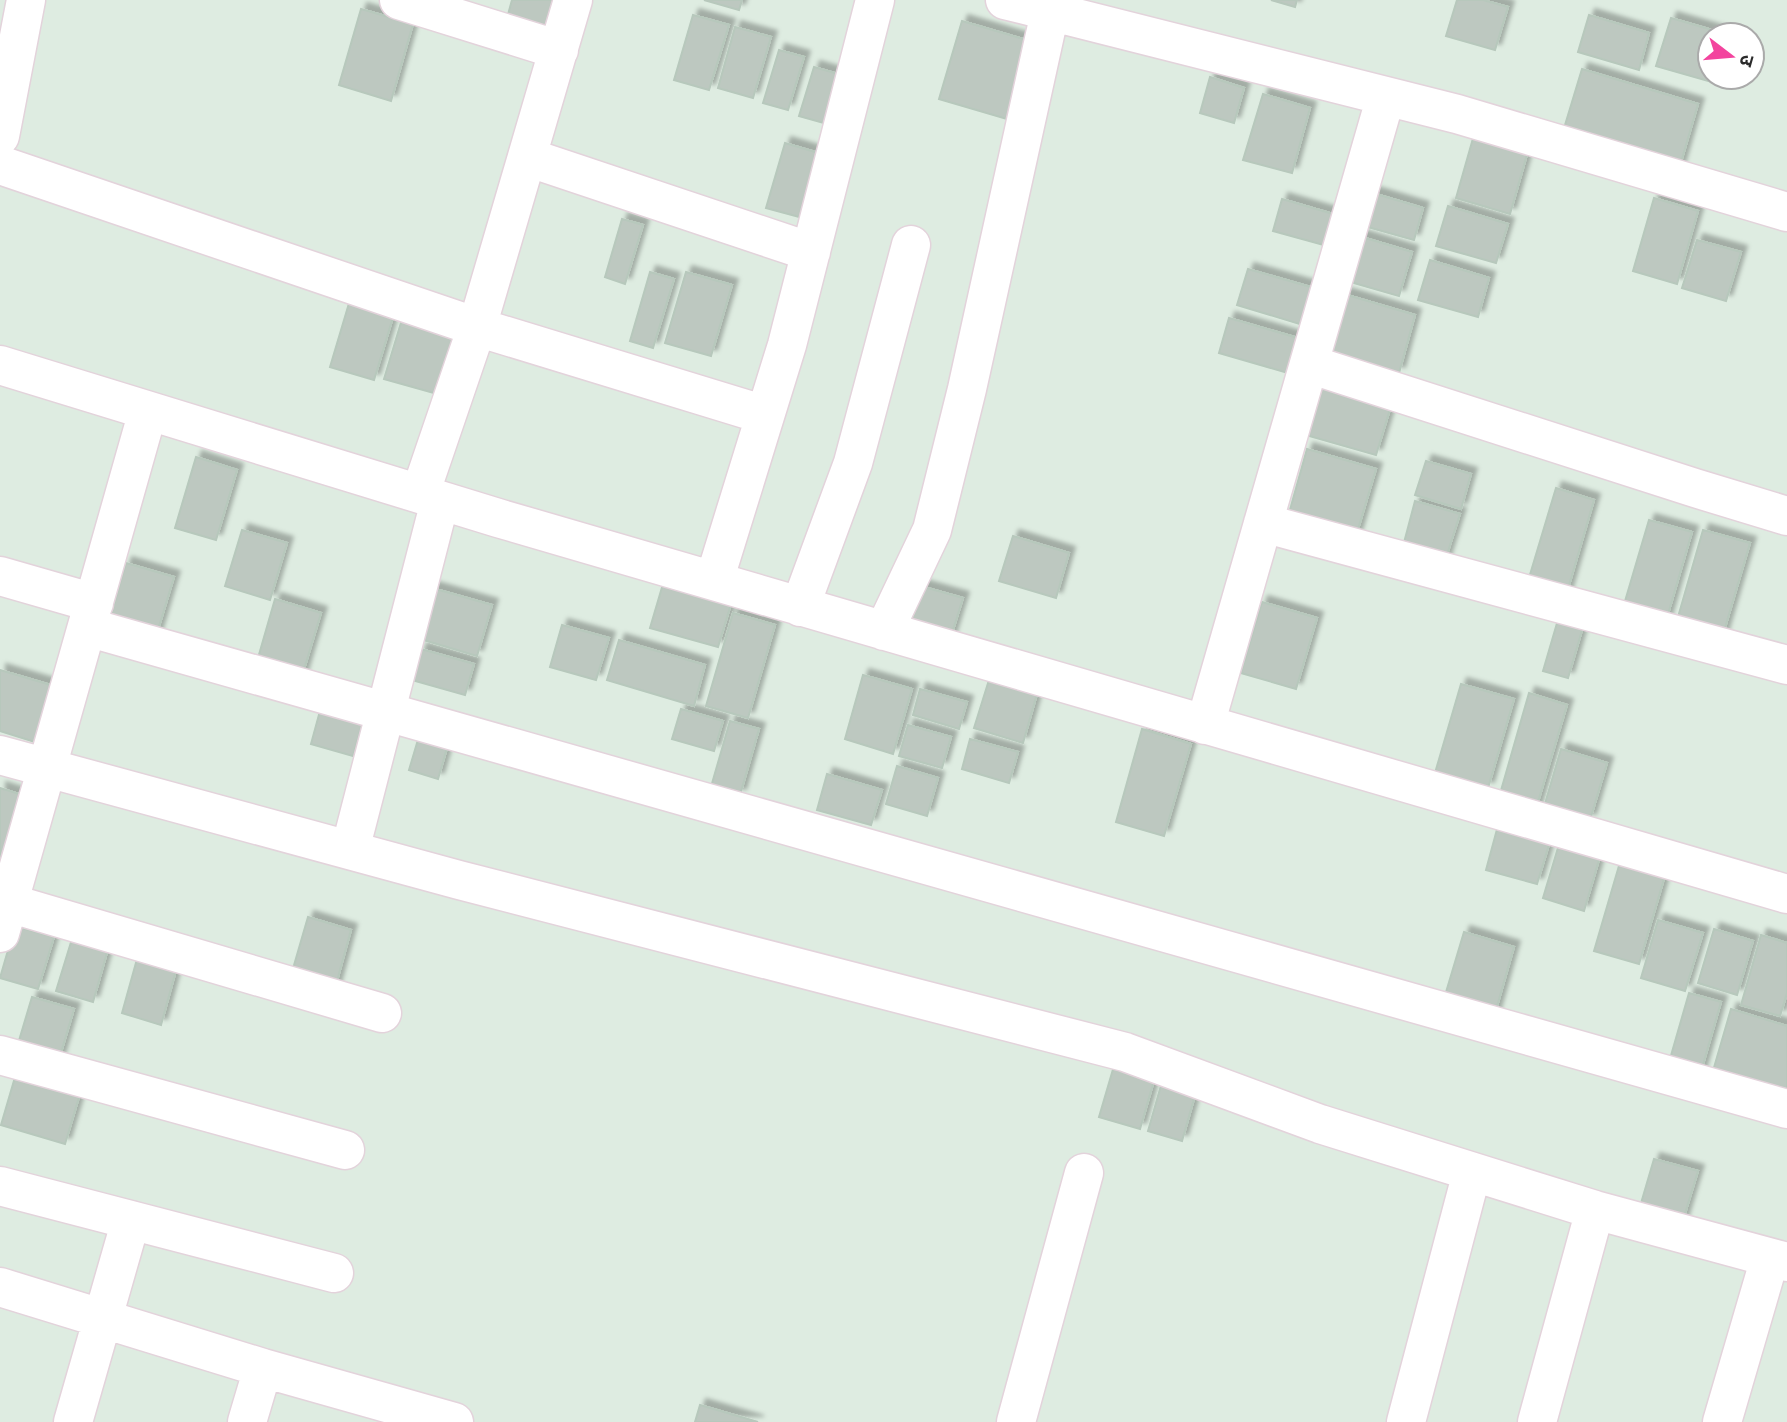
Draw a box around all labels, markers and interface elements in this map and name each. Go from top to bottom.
north arrow [1696,21,1766,91]
text: उ [1734,52,1759,70]

